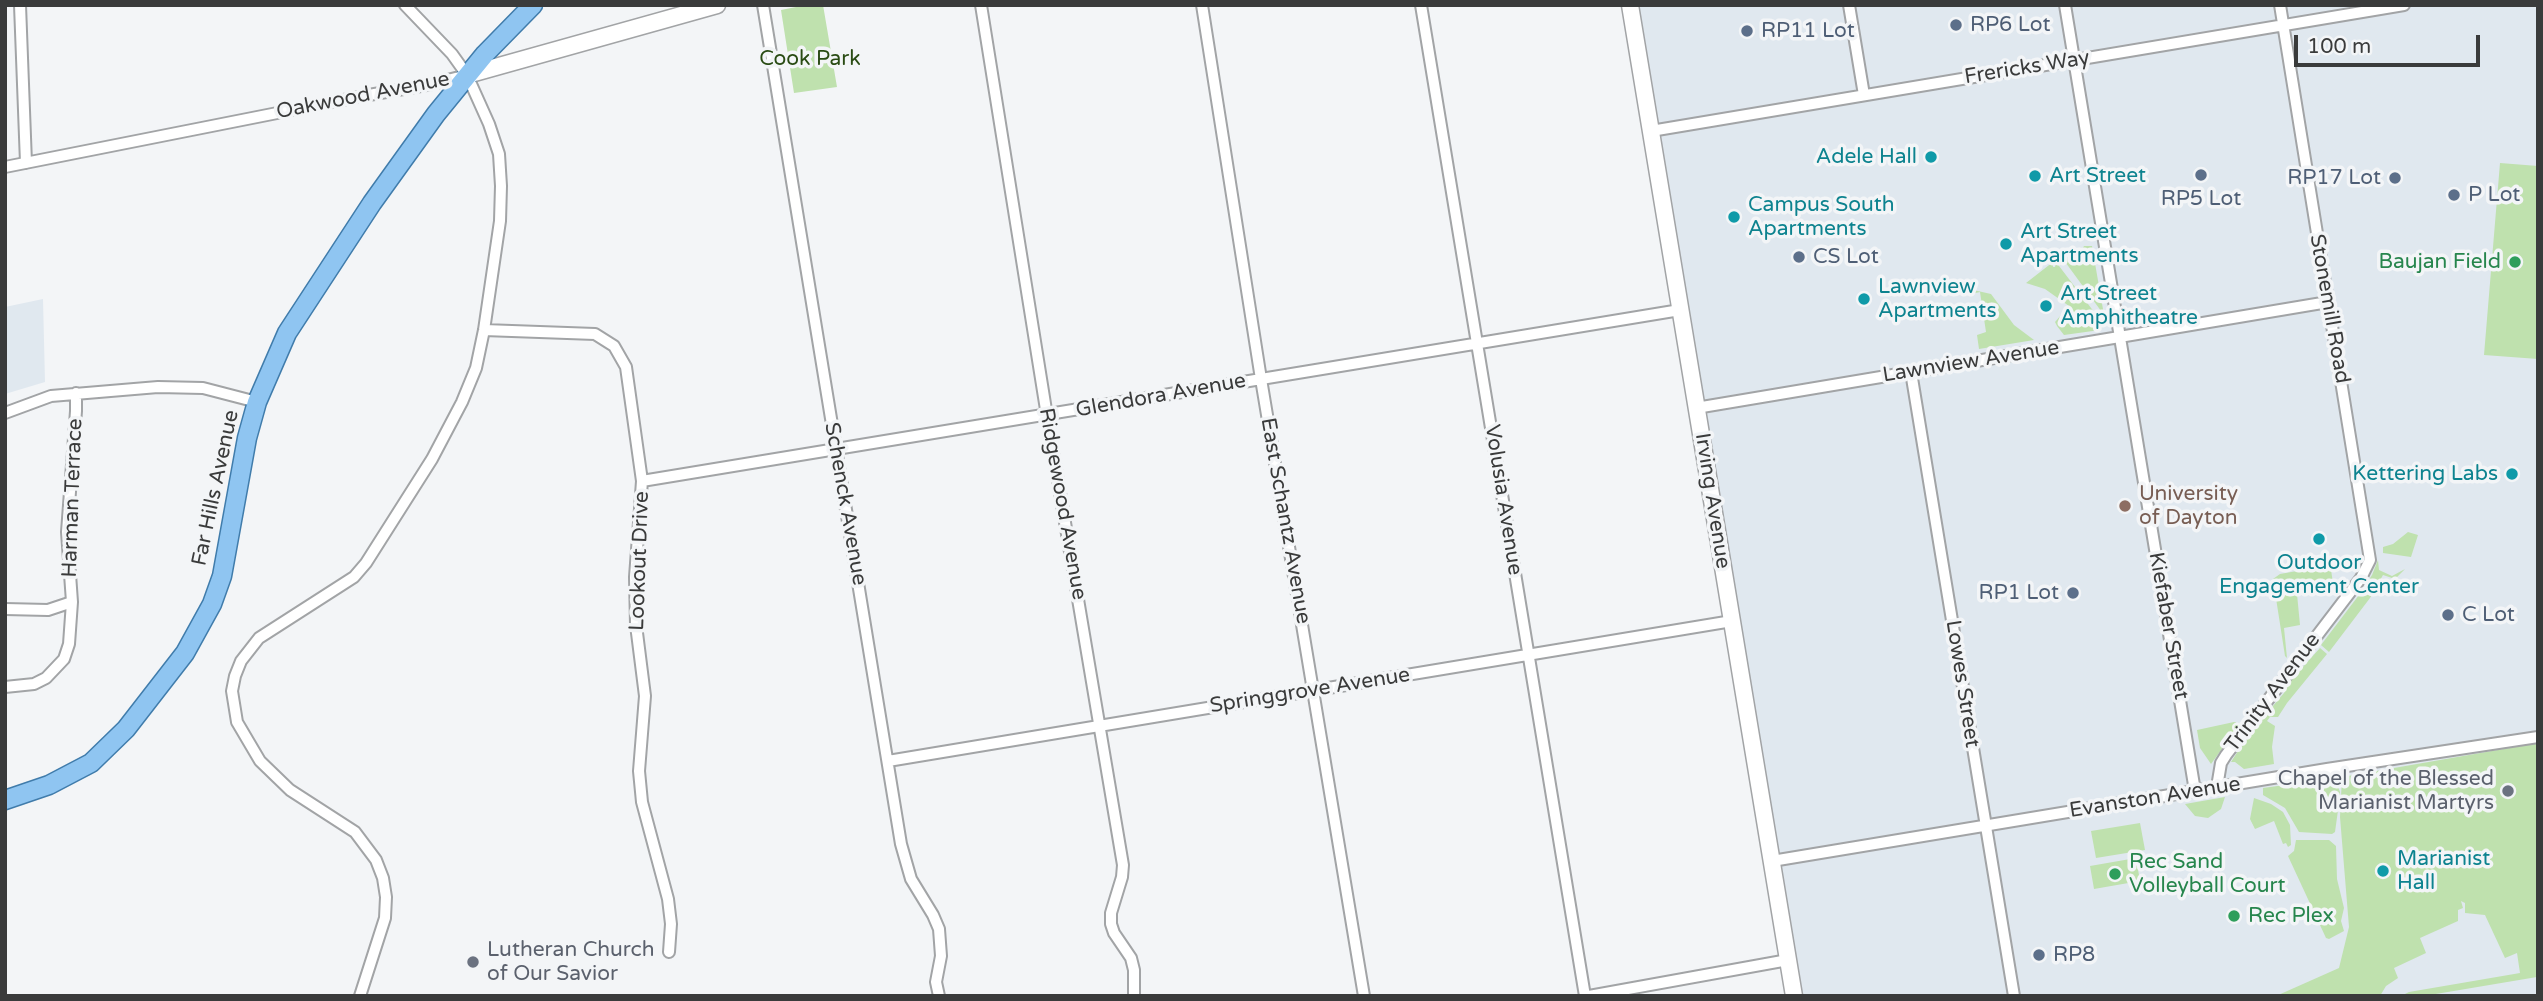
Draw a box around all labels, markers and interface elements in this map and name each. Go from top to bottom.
place label: RP6 Lot [1970,12,2051,38]
marker: RP6 Lot [1948,17,1964,33]
place label: RP11 Lot [1761,18,1855,44]
scale bar [2298,21,2484,65]
marker: RP11 Lot [1739,23,1755,39]
text: 100 m [2307,34,2371,59]
park label: Cook Park [759,46,861,72]
street label: Frericks Way [1963,46,2091,90]
street label: Oakwood Avenue [274,67,452,125]
place label: Adele Hall [1816,144,1917,170]
marker: Adele Hall [1923,149,1939,165]
place label: Art Street [2049,163,2146,189]
place label: RP17 Lot [2287,165,2381,191]
marker: RP5 Lot [2193,167,2209,183]
marker: Art Street [2027,168,2043,184]
marker: RP17 Lot [2387,170,2403,186]
place label: P Lot [2468,182,2520,208]
place label: RP5 Lot [2161,186,2241,212]
marker: P Lot [2446,187,2462,203]
place label: Campus South Apartments [1748,192,1895,242]
marker: Campus South Apartments [1726,209,1742,225]
place label: Art Street Apartments [2020,219,2138,269]
street label: Stonemill Road [2303,232,2355,386]
marker: Art Street Apartments [1998,236,2014,252]
place label: CS Lot [1813,244,1879,270]
marker: CS Lot [1791,249,1807,265]
place label: Baujan Field [2378,249,2501,275]
marker: Baujan Field [2507,254,2523,270]
place label: Lawnview Apartments [1878,274,1996,324]
place label: Art Street Amphitheatre [2060,281,2198,331]
marker: Lawnview Apartments [1856,291,1872,307]
marker: Art Street Amphitheatre [2038,298,2054,314]
street label: Lawnview Avenue [1881,336,2061,388]
street label: Glendora Avenue [1074,369,1248,423]
street label: Ridgewood Avenue [1033,406,1091,602]
street label: Far Hills Avenue [187,408,245,568]
street label: East Schantz Avenue [1254,416,1316,626]
street label: Harman Terrace [58,418,88,578]
street label: Schenck Avenue [818,421,872,587]
street label: Volusia Avenue [1479,423,1527,577]
street label: Irving Avenue [1689,431,1735,571]
place label: Kettering Labs [2352,461,2498,487]
marker: Kettering Labs [2504,466,2520,482]
place label: University of Dayton [2139,481,2238,531]
street label: Lookout Drive [625,491,655,631]
marker: University of Dayton [2117,498,2133,514]
marker: Outdoor Engagement Center [2311,531,2327,547]
street label: Kiefaber Street [2143,550,2193,702]
place label: Outdoor Engagement Center [2219,550,2419,600]
place label: RP1 Lot [1978,580,2059,606]
marker: RP1 Lot [2065,585,2081,601]
place label: C Lot [2462,602,2515,628]
marker: C Lot [2440,607,2456,623]
street label: Lowes Street [1939,618,1985,750]
street label: Trinity Avenue [2220,628,2326,758]
street label: Springgrove Avenue [1208,663,1412,719]
place label: Chapel of the Blessed Marianist Martyrs [2278,766,2494,816]
street label: Evanston Avenue [2068,772,2242,824]
marker: Chapel of the Blessed Marianist Martyrs [2500,783,2516,799]
place label: Marianist Hall [2397,846,2490,896]
place label: Rec Sand Volleyball Court [2129,849,2286,899]
marker: Marianist Hall [2375,863,2391,879]
marker: Rec Sand Volleyball Court [2107,866,2123,882]
place label: Rec Plex [2248,903,2334,929]
marker: Rec Plex [2226,908,2242,924]
place label: Lutheran Church of Our Savior [487,937,654,987]
place label: RP8 [2053,942,2095,968]
marker: RP8 [2031,947,2047,963]
marker: Lutheran Church of Our Savior [465,954,481,970]

